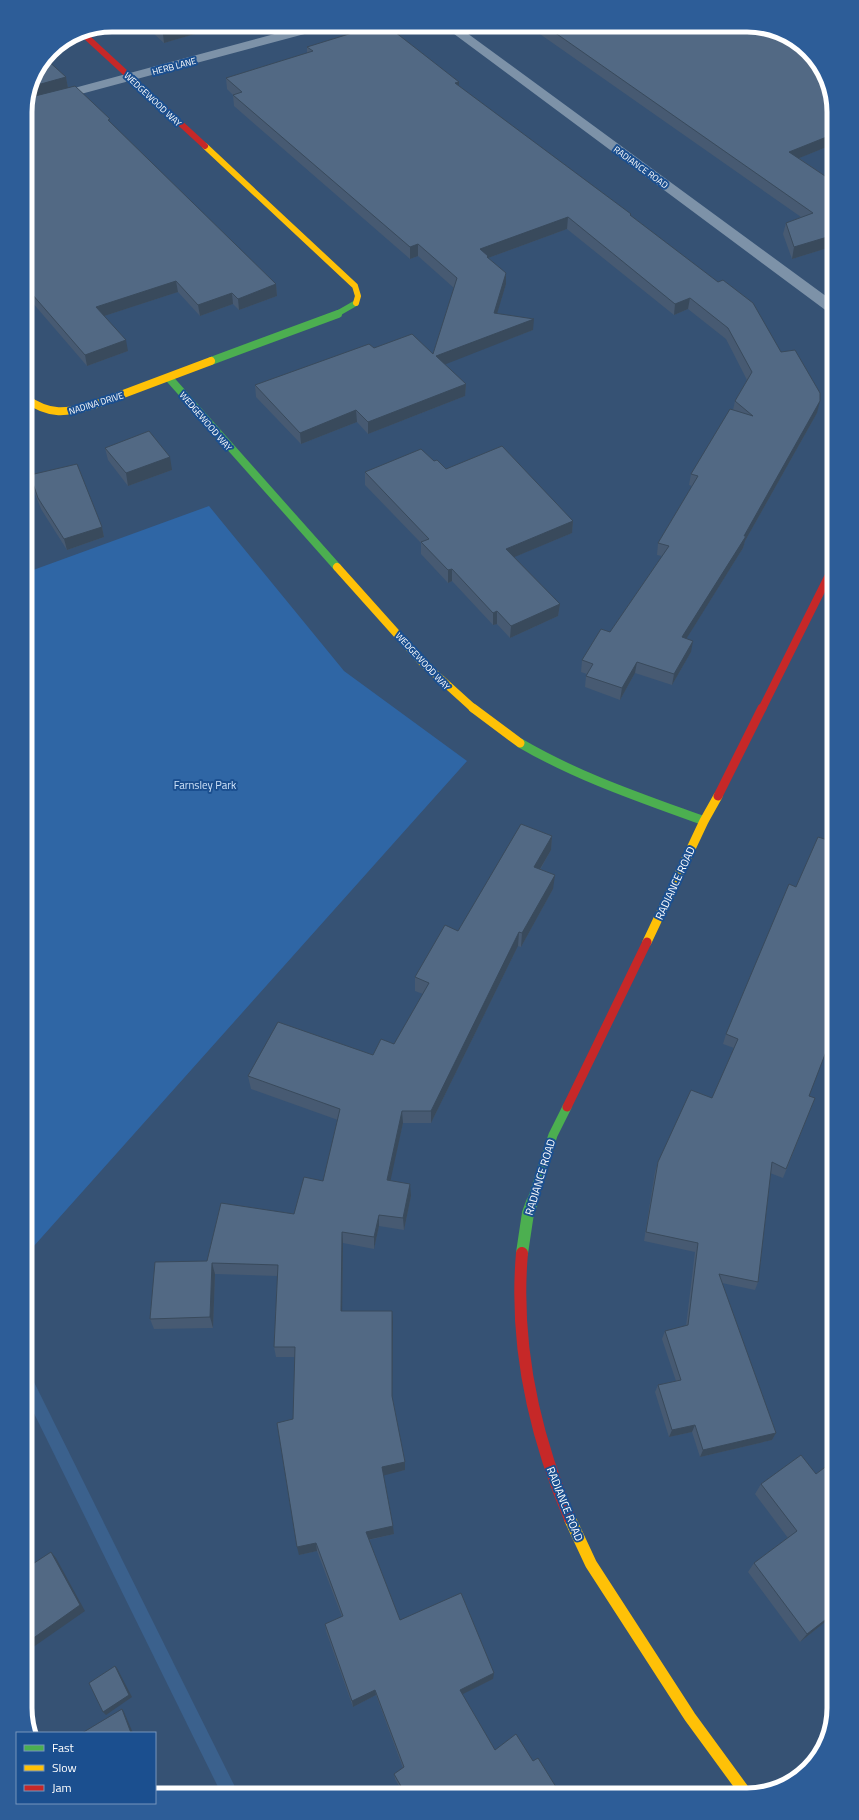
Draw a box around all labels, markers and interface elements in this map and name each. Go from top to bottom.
street label: HERB LANE [151,54,197,78]
street label: WEDGEWOOD WAY [121,69,185,129]
street label: RADIANCE ROAD [611,143,671,191]
street label: NADINA DRIVE [67,388,125,418]
street label: WEDGEWOOD WAY [177,389,235,453]
street label: WEDGEWOOD WAY [393,629,453,693]
park label: Farnsley Park [174,777,237,793]
street label: RADIANCE ROAD [651,844,699,922]
street label: RADIANCE ROAD [521,1137,559,1217]
street label: RADIANCE ROAD [543,1464,587,1544]
legend [16,1732,156,1804]
text: Fast [52,1738,75,1757]
text: Slow [52,1758,77,1777]
text: Jam [52,1778,72,1797]

